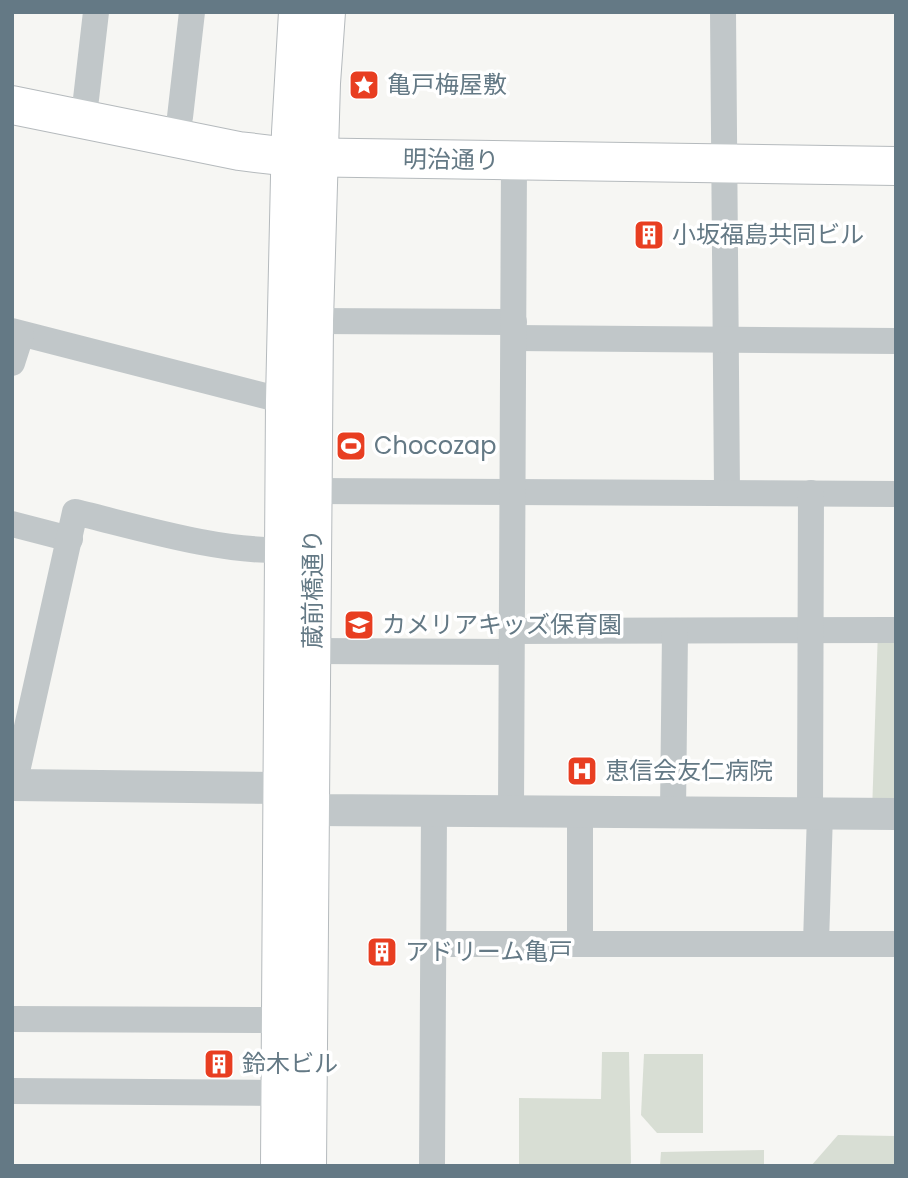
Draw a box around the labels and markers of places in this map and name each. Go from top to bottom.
place icon: 亀戸梅屋敷 [347,68,381,102]
place label: 亀戸梅屋敷 [387,68,507,101]
building icon: 小坂福島共同ビル [632,218,666,252]
place label: 小坂福島共同ビル [672,218,864,251]
sports icon: Chocozap [334,429,368,463]
place label: Chocozap [374,429,497,462]
school or university icon: カメリアキッズ保育園 [342,608,376,642]
place label: カメリアキッズ保育園 [382,608,622,641]
hospital icon: 恵信会友仁病院 [565,754,599,788]
place label: 恵信会友仁病院 [605,754,773,787]
building icon: アドリーム亀戸 [365,935,399,969]
place label: アドリーム亀戸 [405,935,572,968]
building icon: 鈴木ビル [202,1047,236,1081]
place label: 鈴木ビル [242,1047,338,1080]

